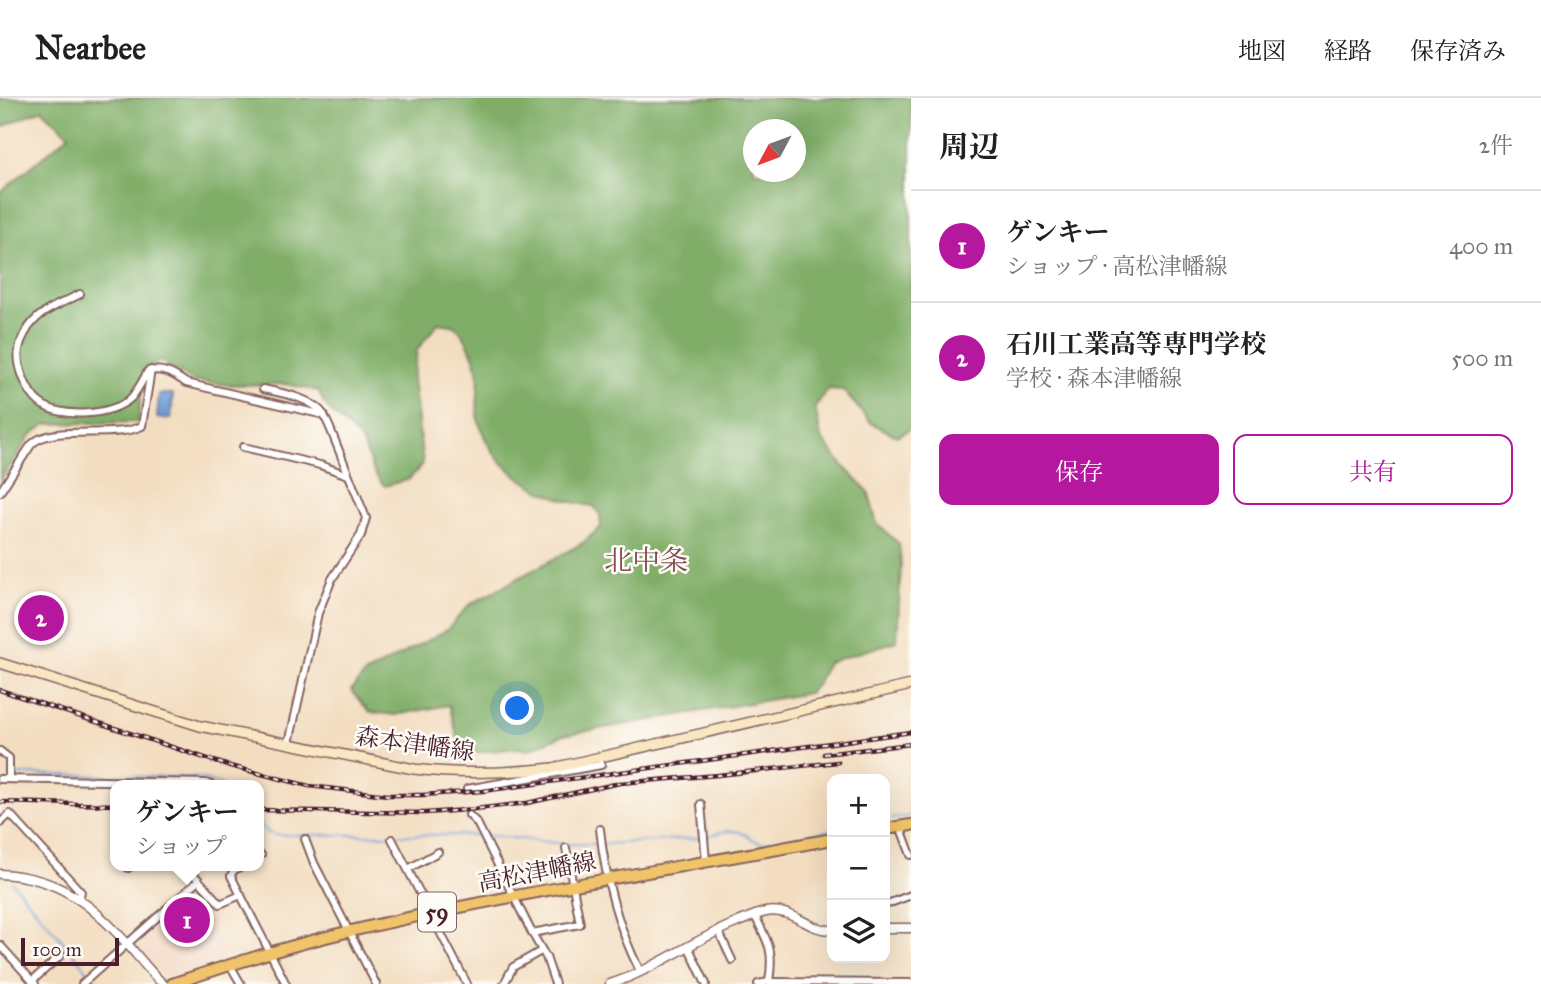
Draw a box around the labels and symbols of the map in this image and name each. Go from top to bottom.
north arrow [743,119,806,182]
district label: 北中条 [604,543,688,578]
pin: 2 [18,592,64,644]
your location [500,691,534,725]
street label: 森本津幡線 [353,721,477,767]
street label: 高松津幡線 [475,846,599,898]
road number: 59 [418,892,456,932]
pin: 1 [164,894,210,946]
scale bar [21,935,119,967]

